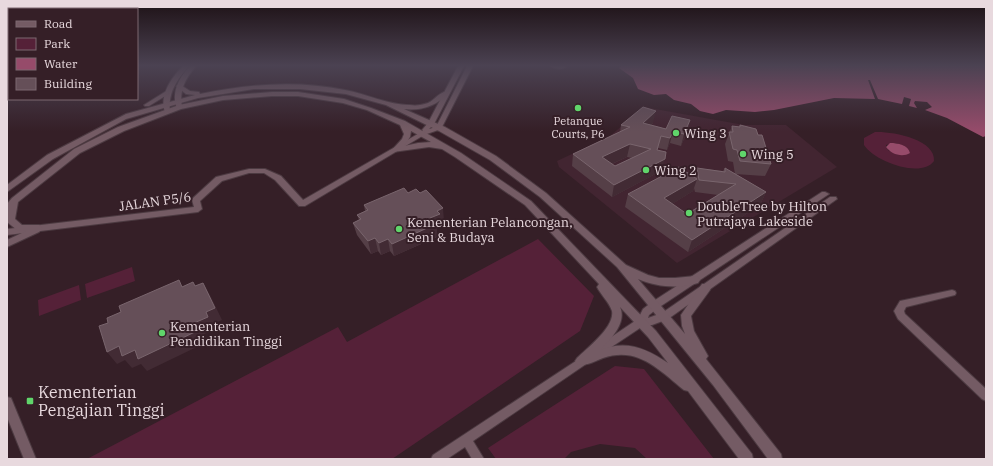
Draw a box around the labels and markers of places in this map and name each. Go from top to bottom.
marker: Petanque Courts, P6 [573,103,583,113]
place label: Petanque Courts, P6 [551,114,605,141]
place label: Wing 3 [684,125,727,142]
marker: Wing 3 [671,128,681,138]
place label: Wing 5 [751,146,794,163]
marker: Wing 5 [738,149,748,159]
place label: Wing 2 [654,162,697,179]
marker: Wing 2 [641,165,651,175]
place label: DoubleTree by Hilton Putrajaya Lakeside [697,198,827,230]
marker: DoubleTree by Hilton Putrajaya Lakeside [684,208,694,218]
place label: Kementerian Pelancongan, Seni & Budaya [407,214,573,246]
marker: Kementerian Pelancongan, Seni & Budaya [394,224,404,234]
place label: Kementerian Pendidikan Tinggi [170,318,282,350]
marker: Kementerian Pendidikan Tinggi [157,328,167,338]
place label: Kementerian Pengajian Tinggi [38,382,165,420]
marker: Kementerian Pengajian Tinggi [25,396,35,406]

